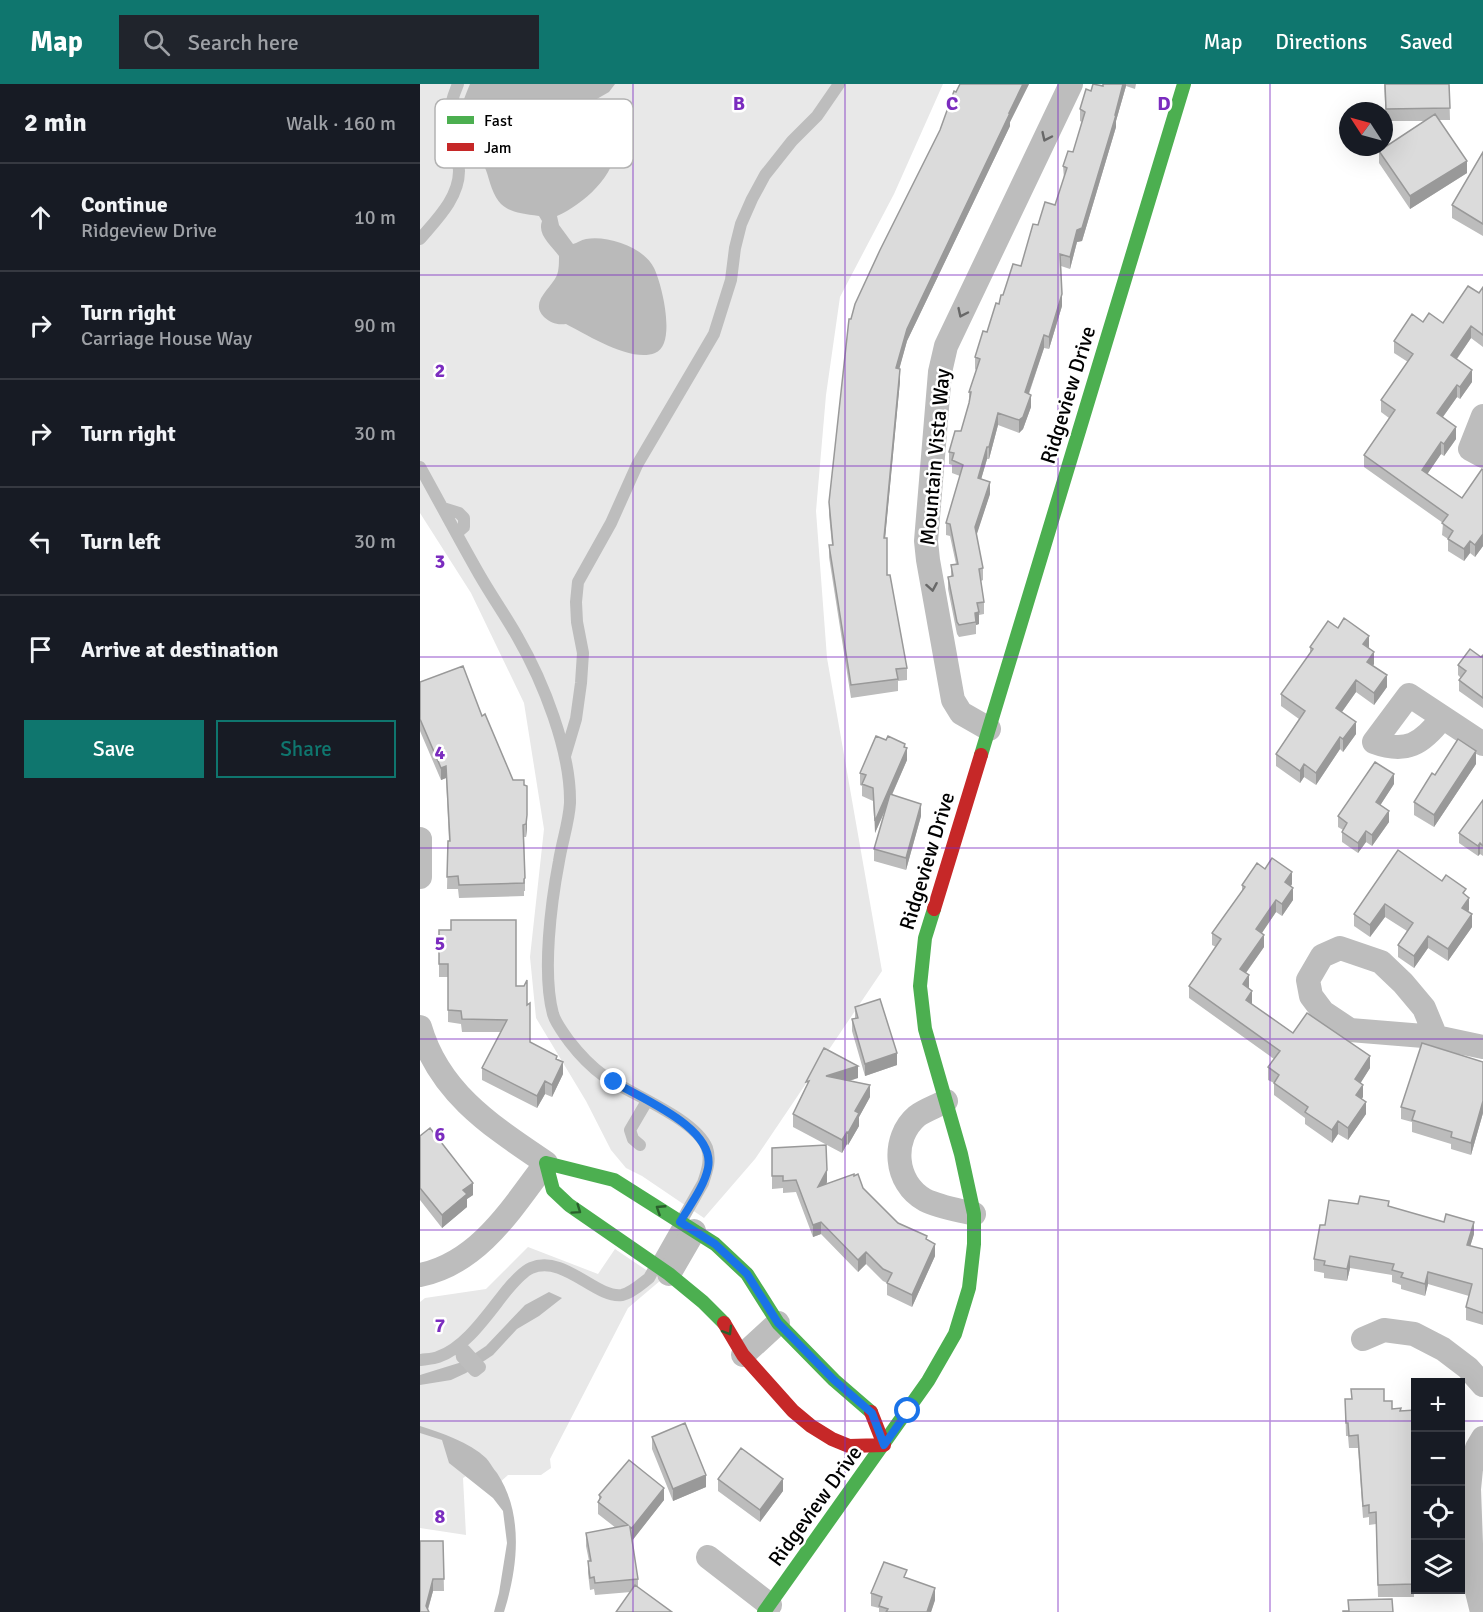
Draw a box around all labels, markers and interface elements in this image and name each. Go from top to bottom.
search box [119,15,539,69]
text: Map [30,25,83,59]
icon: search [140,26,173,59]
text: Search here [188,29,299,56]
text: Map [1204,29,1242,55]
text: Directions [1275,29,1367,55]
text: Saved [1400,29,1453,55]
text: B [733,91,745,116]
text: C [946,91,958,116]
text: D [1157,91,1171,116]
legend [435,99,633,168]
north arrow [1339,102,1393,156]
text: 2 min [24,107,87,139]
text: Walk · 160 m [286,111,396,136]
text: Fast [484,111,513,131]
one-way arrow [1041,130,1053,141]
text: Jam [484,138,512,158]
text: Continue [81,191,168,218]
icon: ahead [24,201,57,234]
text: 10 m [354,205,396,230]
text: Ridgeview Drive [81,218,217,243]
text: Turn right [81,299,176,326]
one-way arrow [958,306,970,317]
icon: right [24,309,57,342]
text: 90 m [354,313,396,338]
street label: Ridgeview Drive [1035,323,1101,467]
text: Carriage House Way [81,326,252,351]
text: 2 [435,358,445,383]
street label: Mountain Vista Way [914,367,956,547]
icon: right [24,417,57,450]
text: Turn right [81,420,176,447]
text: 30 m [354,421,396,446]
icon: left [24,525,57,558]
text: Turn left [81,528,161,555]
text: 30 m [354,529,396,554]
text: 3 [435,549,445,574]
one-way arrow [926,582,938,591]
icon: arrive [24,633,57,666]
text: Arrive at destination [81,636,278,663]
button: Save [24,720,204,778]
button: Share [216,720,396,778]
text: 4 [435,740,446,765]
street label: Ridgeview Drive [894,789,960,933]
text: 5 [435,931,445,956]
route end [600,1068,626,1094]
text: 6 [435,1122,446,1147]
one-way arrow [570,1203,581,1214]
one-way arrow [656,1205,666,1217]
text: 7 [435,1313,446,1338]
one-way arrow [721,1325,733,1335]
map controls [1411,1378,1465,1594]
button: + [1411,1378,1465,1432]
route start [894,1397,920,1423]
button: − [1411,1432,1465,1486]
street label: Ridgeview Drive [763,1441,867,1571]
button: locate [1411,1486,1465,1540]
text: 8 [435,1504,446,1529]
button: layers [1411,1540,1465,1594]

